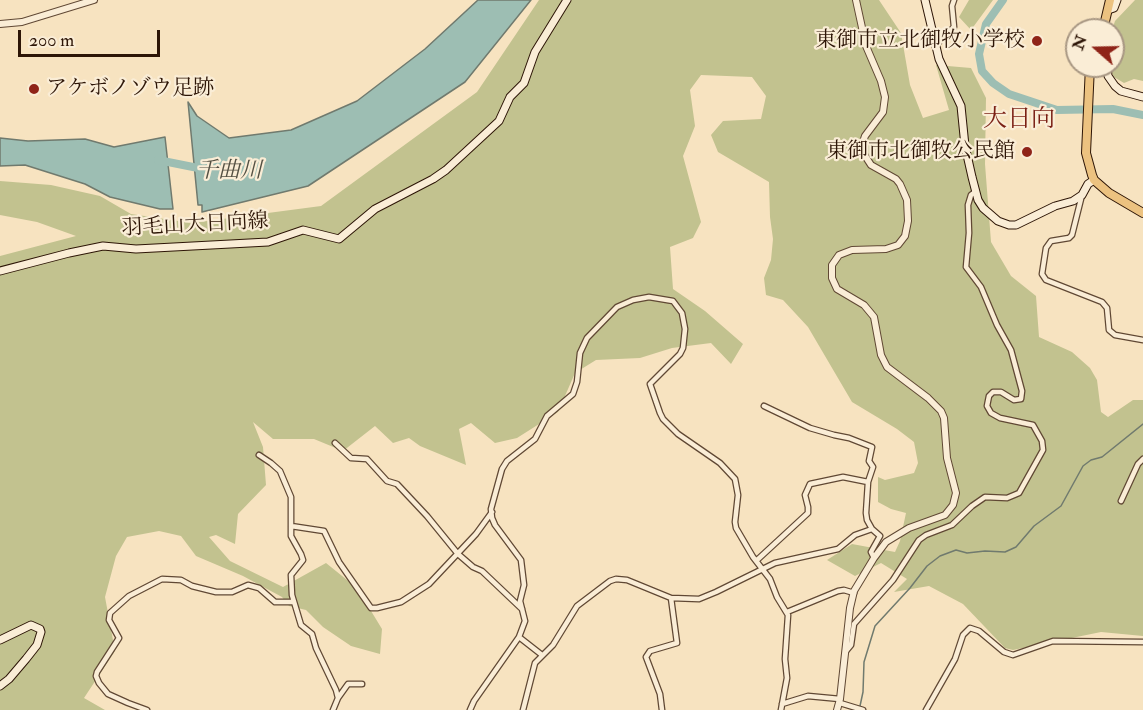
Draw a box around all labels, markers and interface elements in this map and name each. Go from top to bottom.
scale bar [21,18,164,56]
north arrow [1065,18,1125,78]
place label: 東御市立北御牧小学校 [815,28,1025,54]
text: 200 m [29,29,74,52]
text: N [1068,32,1092,53]
marker: 東御市立北御牧小学校 [1030,34,1044,48]
place label: アケボノゾウ足跡 [46,76,214,102]
marker: アケボノゾウ足跡 [27,82,41,96]
district label: 大日向 [983,107,1055,135]
place label: 東御市北御牧公民館 [826,139,1015,165]
marker: 東御市北御牧公民館 [1020,145,1034,159]
water label: 千曲川 [196,159,262,185]
street label: 羽毛山大日向線 [121,210,269,242]

